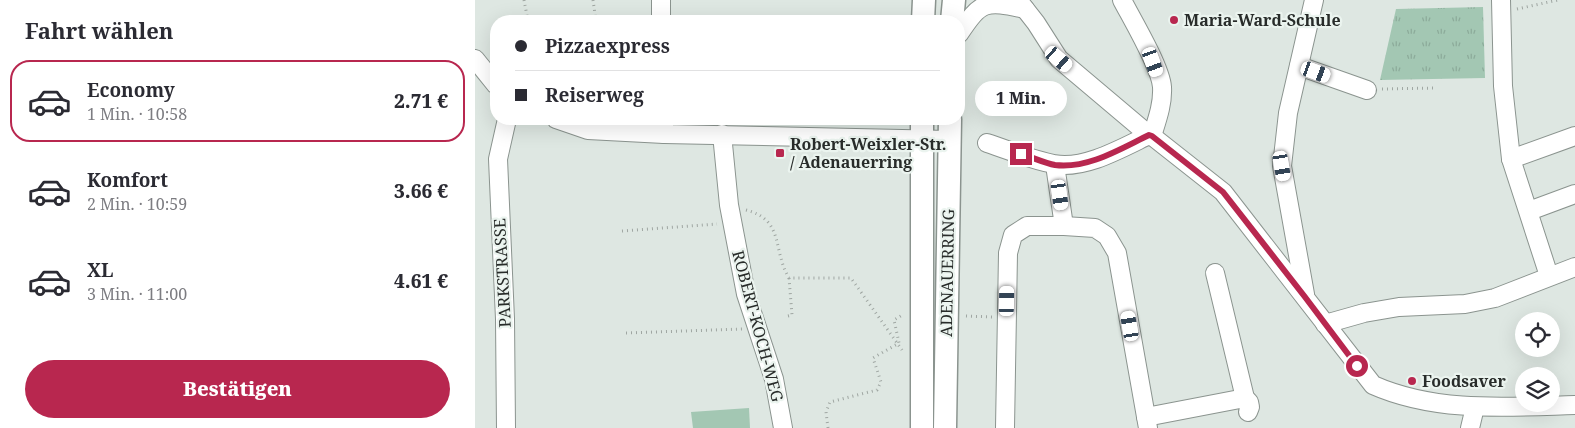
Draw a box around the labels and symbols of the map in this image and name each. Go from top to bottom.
place label: Maria-Ward-Schule [1184,9,1341,31]
marker: Maria-Ward-Schule [1168,14,1180,26]
car [1042,43,1075,75]
car [1140,45,1165,79]
car [1299,60,1332,84]
callout: 1 Min. [975,82,1067,116]
place label: Robert-Weixler-Str. / Adenauerring [790,133,946,173]
route end [1010,143,1032,165]
marker: Robert-Weixler-Str. / Adenauerring [774,147,786,159]
car [1272,150,1291,182]
car [1050,179,1069,211]
street label: ADENAUERRING [935,208,959,337]
street label: PARKSTRASSE [488,218,516,328]
street label: ROBERT-KOCH-WEG [727,248,789,405]
car [999,286,1014,316]
car [1120,310,1139,342]
route start [1346,355,1368,377]
place label: Foodsaver [1422,370,1506,392]
marker: Foodsaver [1406,375,1418,387]

